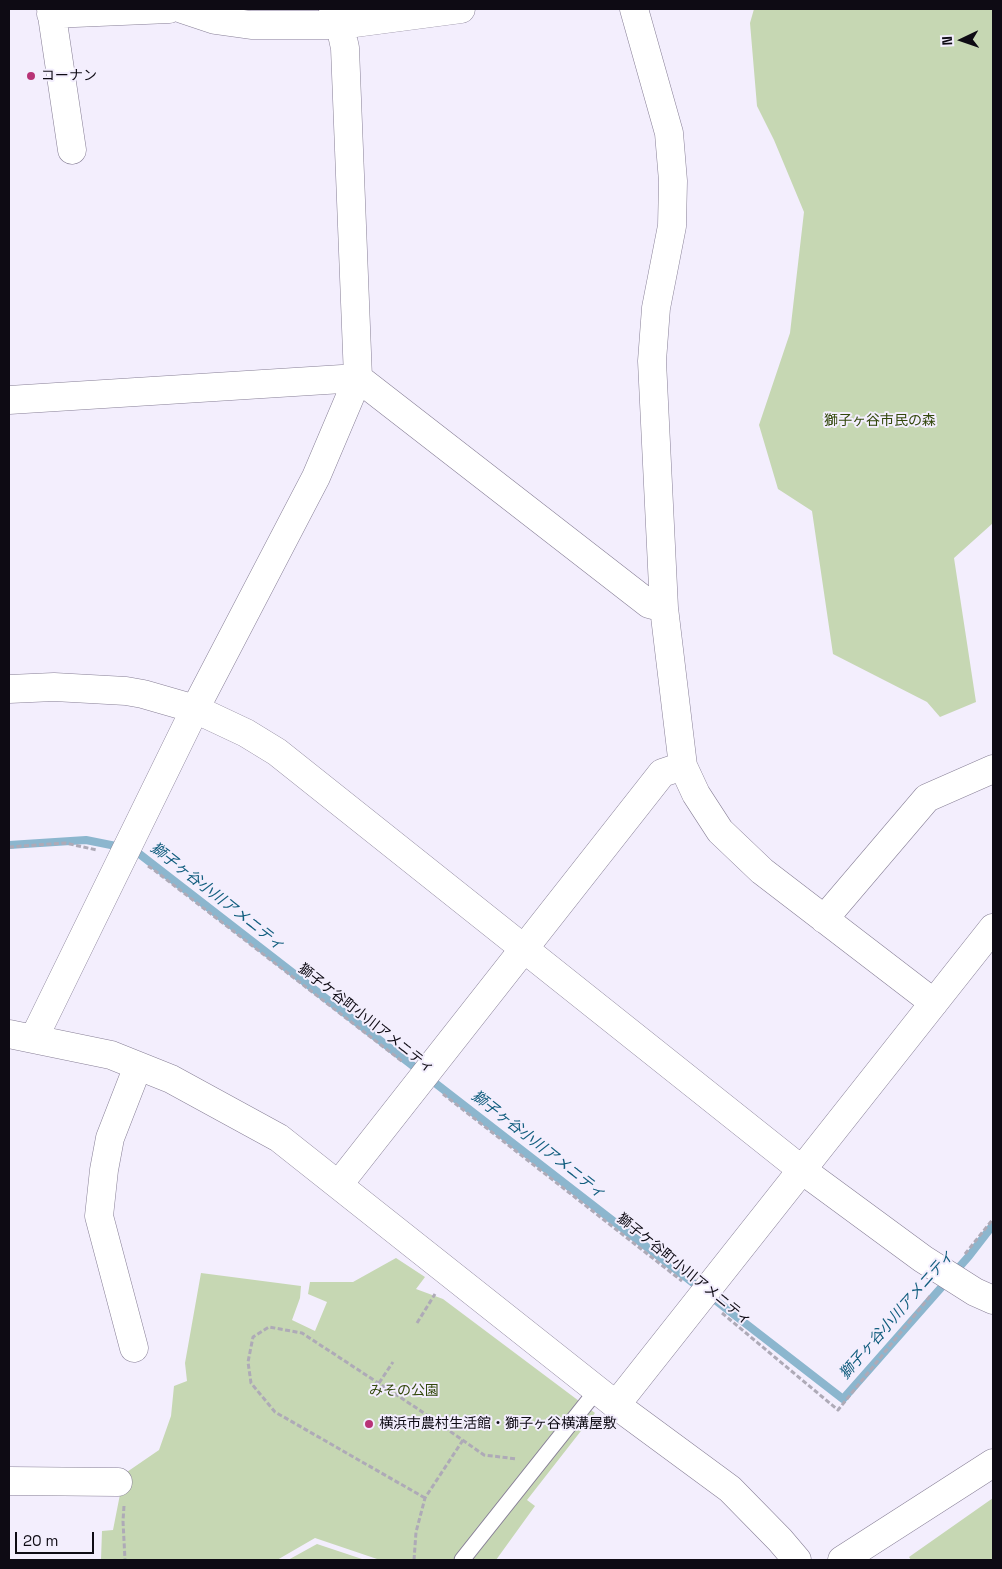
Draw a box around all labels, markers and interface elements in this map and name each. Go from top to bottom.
north arrow [937,15,987,65]
text: N [938,36,956,46]
place label: コーナン [41,68,97,84]
marker: コーナン [25,70,37,82]
park label: 獅子ヶ谷市民の森 [824,413,936,429]
water label: 獅子ヶ谷小川アメニティ [146,839,288,955]
street label: 獅子ケ谷町小川アメニティ [295,961,437,1077]
water label: 獅子ヶ谷小川アメニティ [467,1087,609,1203]
street label: 獅子ケ谷町小川アメニティ [613,1211,755,1329]
water label: 獅子ヶ谷小川アメニティ [836,1247,958,1383]
park label: みその公園 [369,1383,439,1399]
place label: 横浜市農村生活館・獅子ヶ谷横溝屋敷 [379,1416,617,1432]
marker: 横浜市農村生活館・獅子ヶ谷横溝屋敷 [363,1418,375,1430]
scale bar [18,1522,96,1554]
text: 20 m [23,1531,58,1550]

